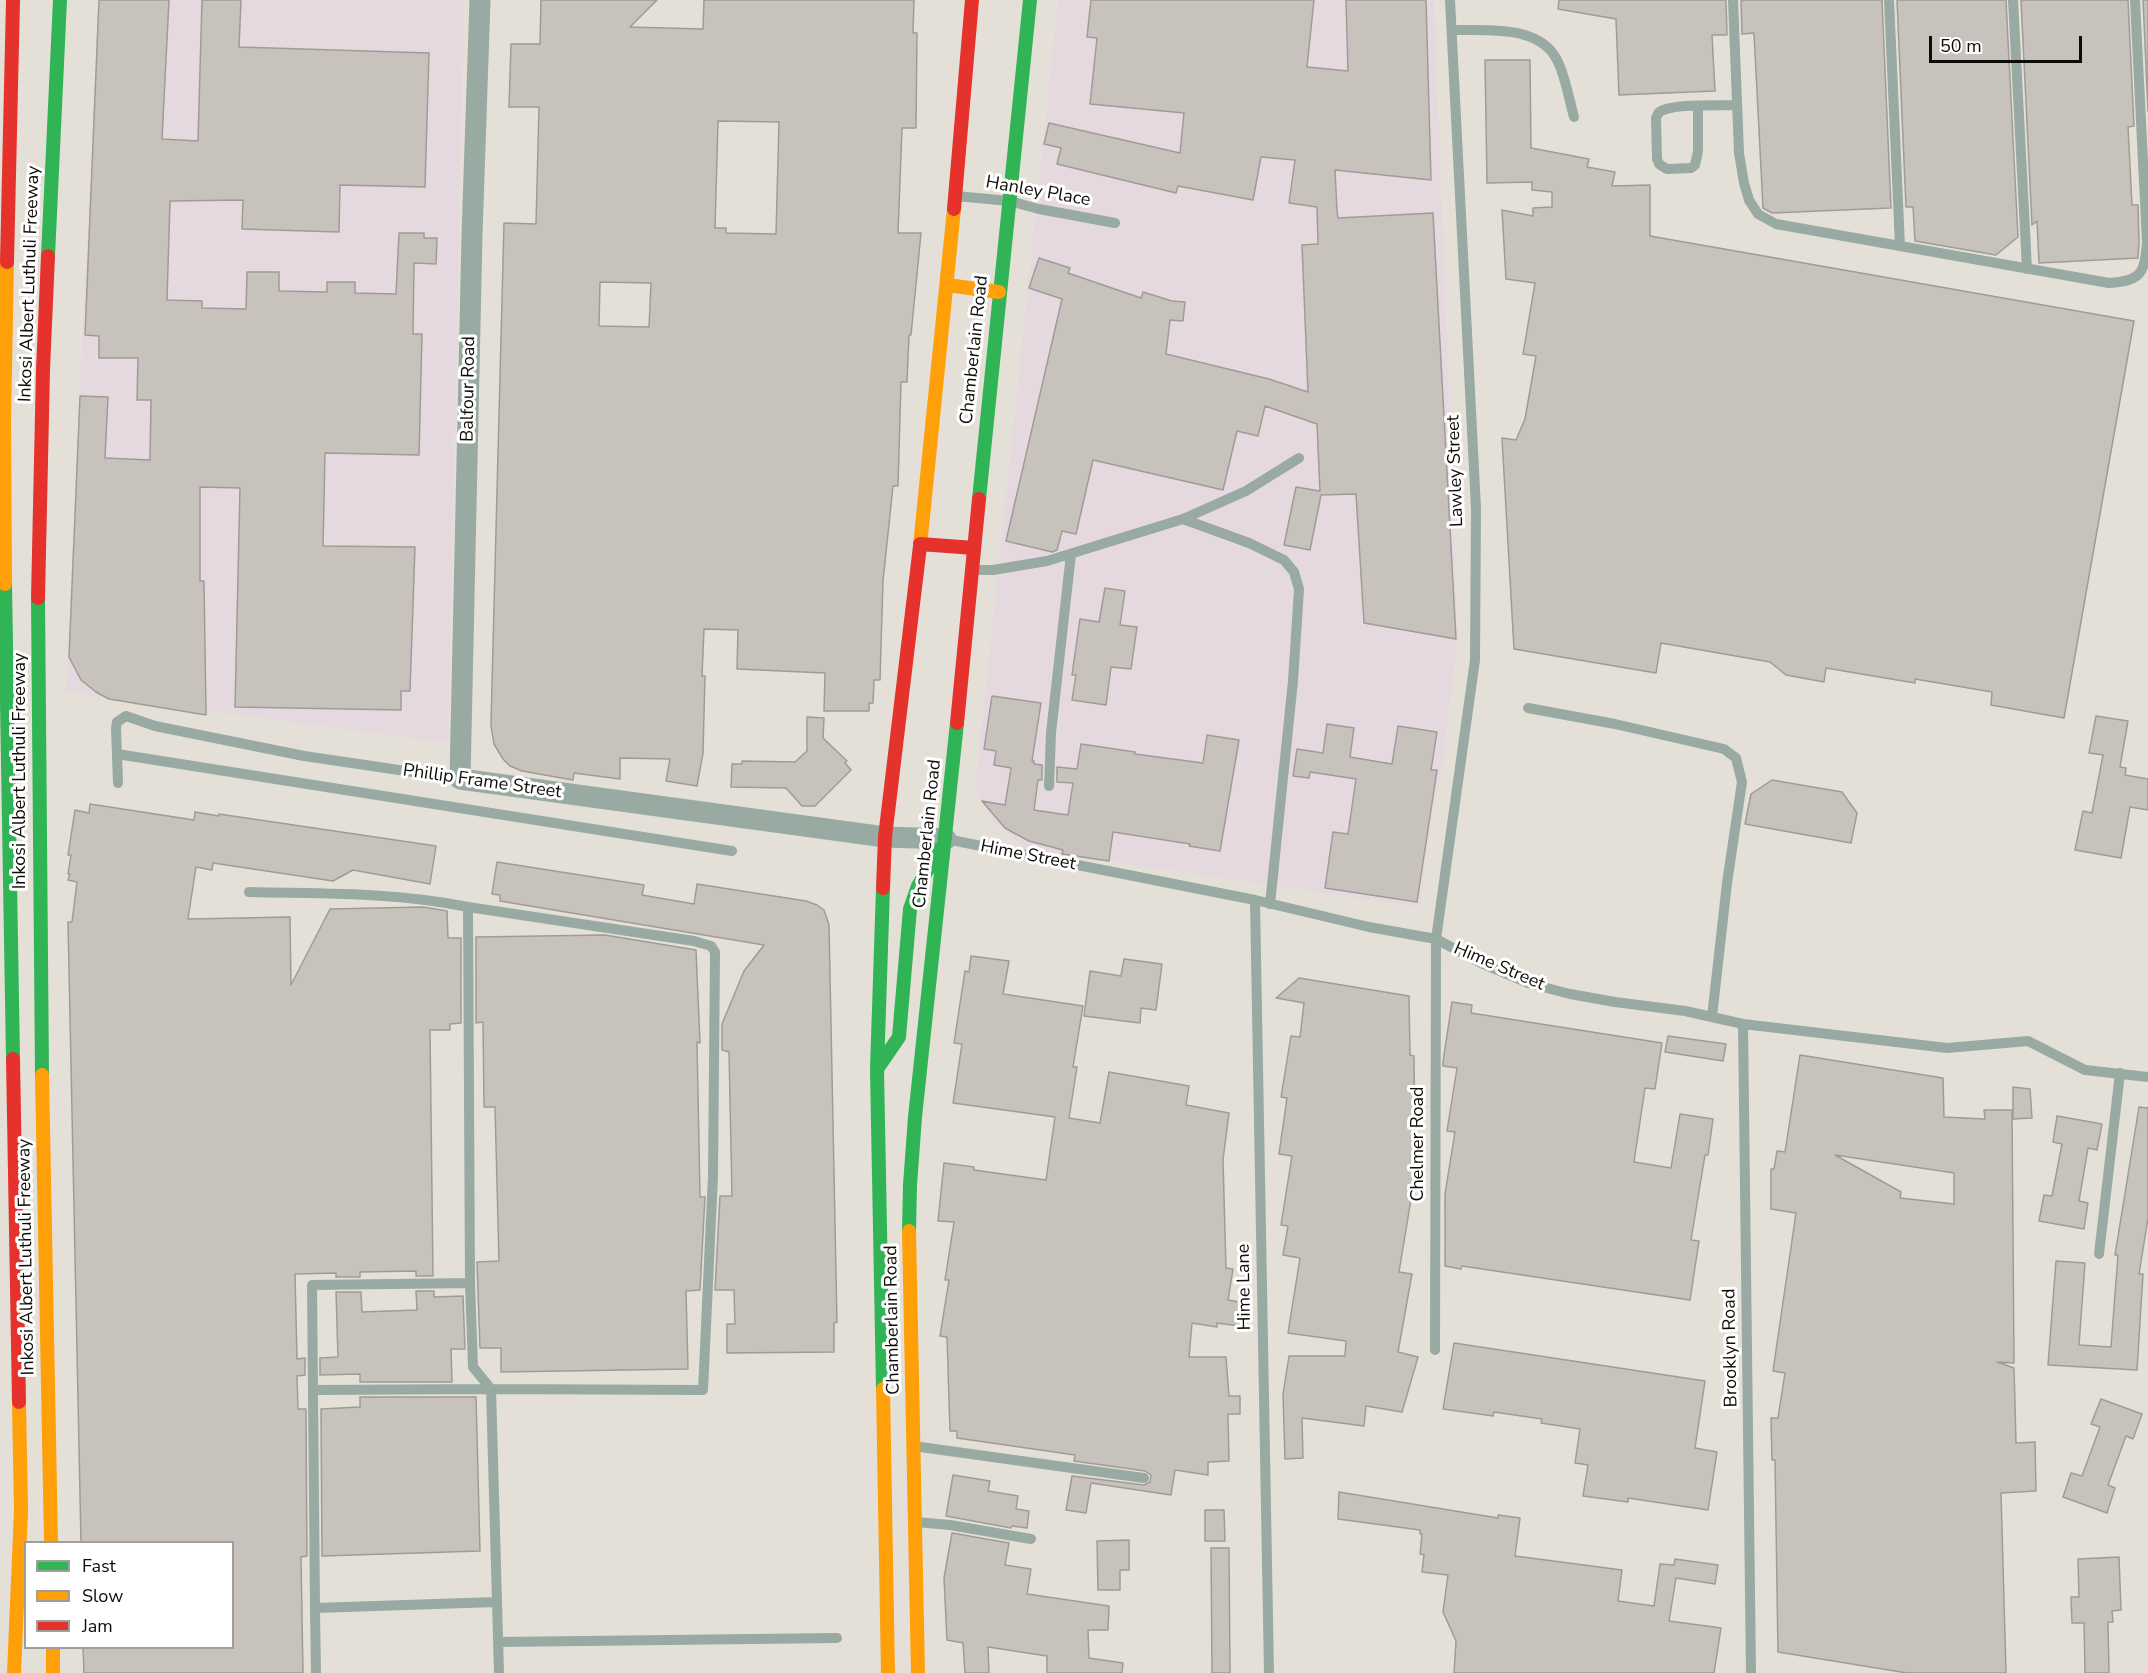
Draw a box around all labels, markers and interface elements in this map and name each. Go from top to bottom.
scale bar [1932,24,2085,62]
text: 50 m [1940,34,1982,58]
street label: Inkosi Albert Luthuli Freeway [15,165,45,403]
street label: Hanley Place [984,172,1092,212]
street label: Chamberlain Road [956,274,994,426]
street label: Balfour Road [457,336,481,442]
street label: Lawley Street [1443,415,1469,527]
street label: Inkosi Albert Luthuli Freeway [10,653,32,889]
street label: Chamberlain Road [909,758,947,910]
street label: Phillip Frame Street [401,760,563,804]
street label: Hime Street [979,836,1077,876]
street label: Hime Street [1450,938,1548,996]
street label: Chelmer Road [1408,1086,1430,1202]
street label: Inkosi Albert Luthuli Freeway [14,1139,40,1375]
street label: Hime Lane [1233,1244,1257,1330]
street label: Chamberlain Road [881,1245,905,1395]
street label: Brooklyn Road [1719,1289,1743,1407]
legend [24,1541,234,1649]
text: Fast [82,1554,116,1578]
text: Slow [82,1584,123,1608]
text: Jam [82,1614,113,1638]

